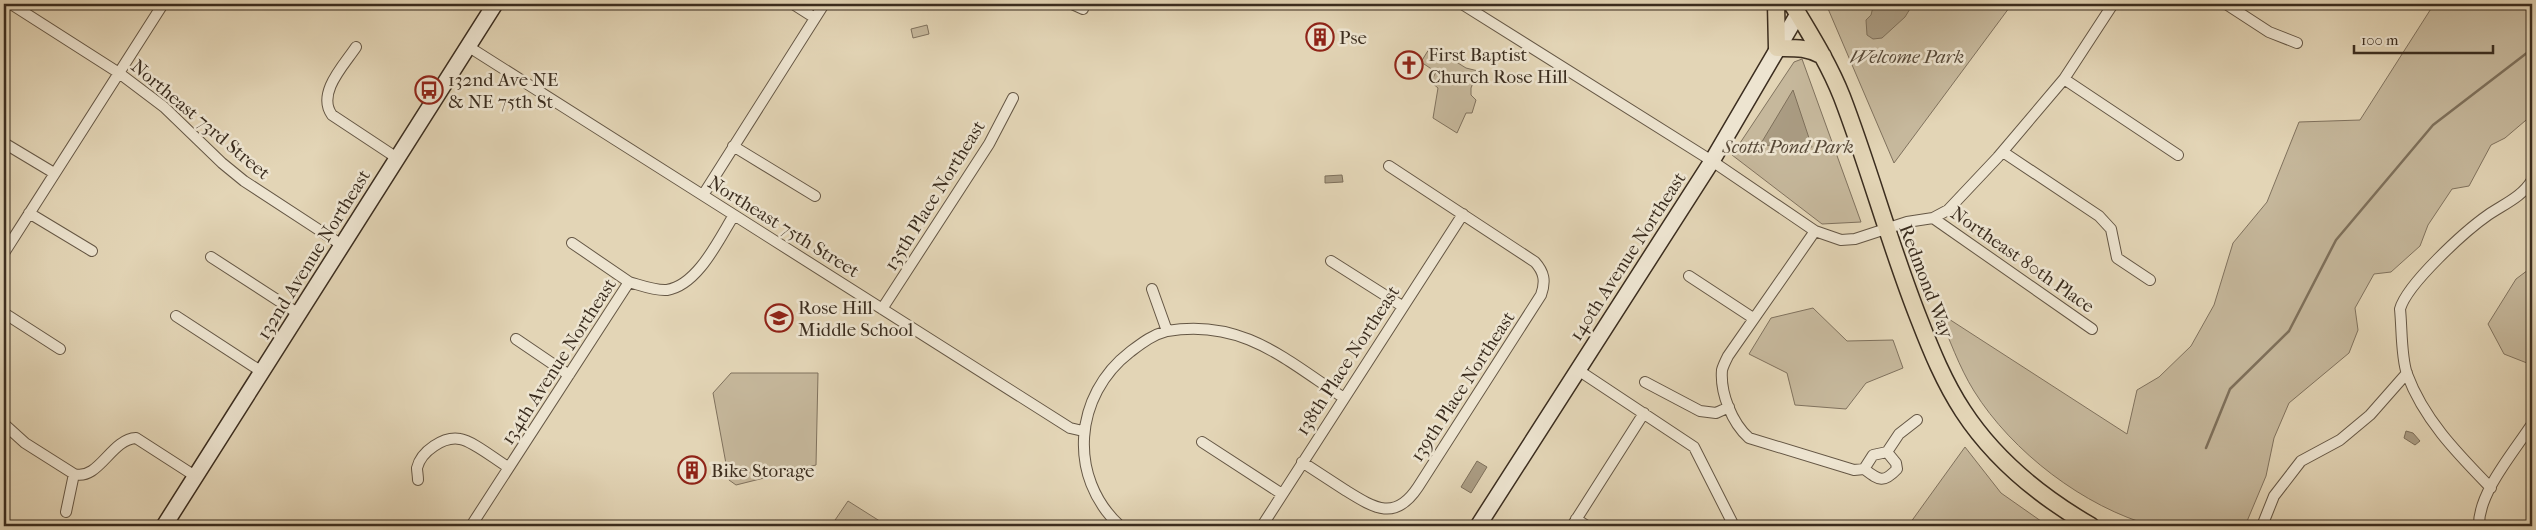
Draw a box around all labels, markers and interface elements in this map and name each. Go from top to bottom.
building icon: Pse [1305,22,1335,52]
scale bar [2354,22,2492,54]
place label: Pse [1339,27,1367,49]
text: 100 m [2361,31,2399,49]
place label: First Baptist Church Rose Hill [1428,44,1568,88]
park label: Welcome Park [1850,46,1964,68]
church icon: First Baptist Church Rose Hill [1394,50,1424,80]
street label: Northeast 73rd Street [126,55,274,184]
place label: 132nd Ave NE & NE 75th St [448,69,559,113]
bus stop icon: 132nd Ave NE & NE 75th St [414,75,444,105]
street label: 135th Place Northeast [880,116,990,275]
park label: Scotts Pond Park [1721,136,1854,158]
street label: 132nd Avenue Northeast [253,165,375,344]
street label: 140th Avenue Northeast [1565,168,1691,345]
street label: Northeast 75th Street [704,171,863,282]
street label: Northeast 80th Place [1946,202,2098,318]
street label: Redmond Way [1894,221,1958,342]
street label: 134th Avenue Northeast [497,274,621,449]
street label: 138th Place Northeast [1291,281,1405,440]
place label: Rose Hill Middle School [798,297,913,341]
school or university icon: Rose Hill Middle School [764,303,794,333]
street label: 139th Place Northeast [1406,307,1520,466]
building icon: Bike Storage [677,455,707,485]
place label: Bike Storage [711,460,814,482]

